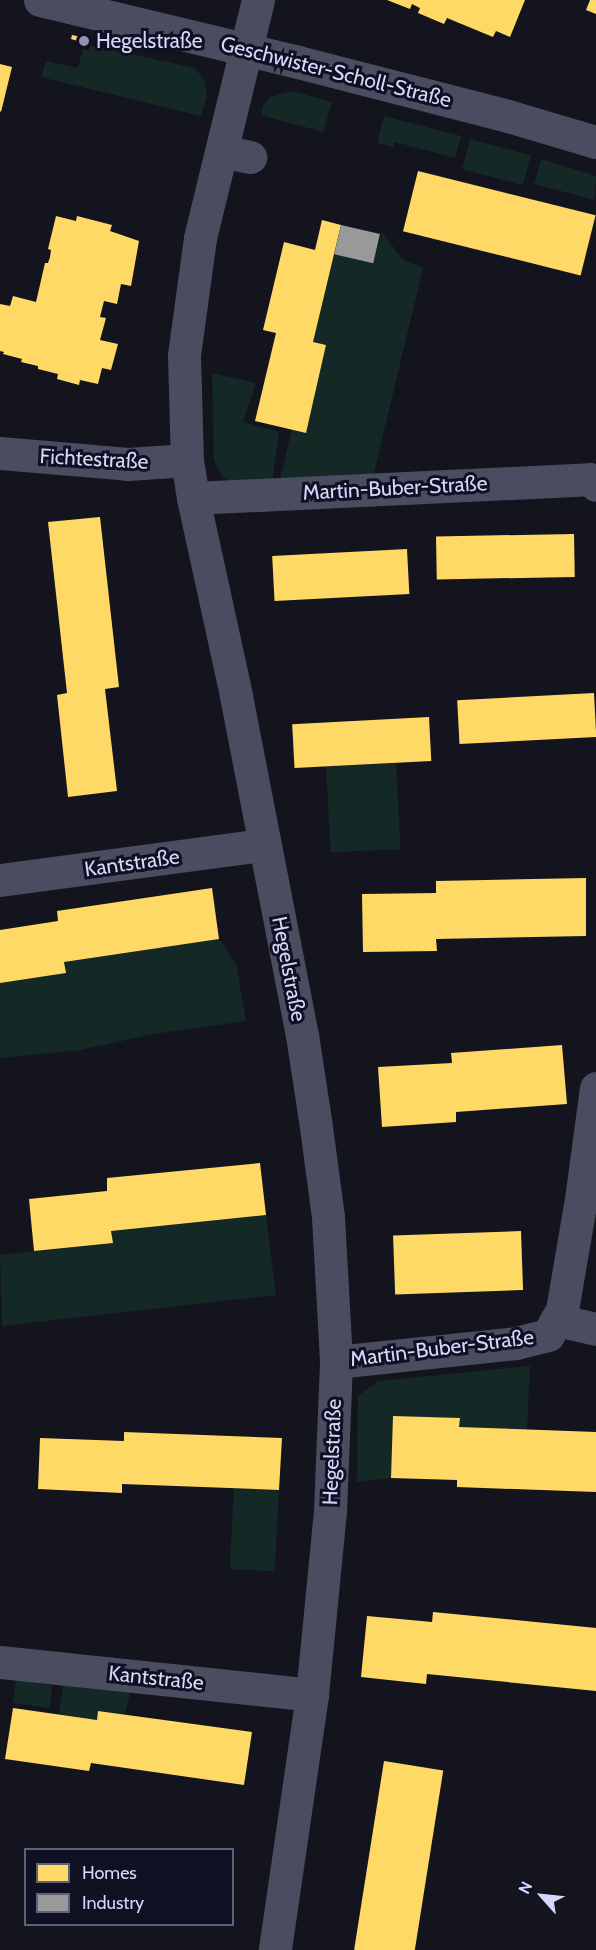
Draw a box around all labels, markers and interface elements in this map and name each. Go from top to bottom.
place label: Hegelstraße [96,28,203,54]
street label: Geschwister-Scholl-Straße [218,31,454,113]
marker: Hegelstraße [77,34,91,48]
street label: Fichtestraße [39,444,149,474]
street label: Martin-Buber-Straße [302,471,488,505]
street label: Kantstraße [83,844,181,882]
street label: Hegelstraße [266,914,312,1024]
street label: Martin-Buber-Straße [349,1324,535,1372]
street label: Hegelstraße [318,1398,346,1506]
street label: Kantstraße [107,1660,205,1696]
legend [24,1848,234,1926]
text: Homes [82,1862,137,1884]
north arrow [512,1866,572,1926]
text: N [514,1878,537,1897]
text: Industry [82,1892,144,1914]

